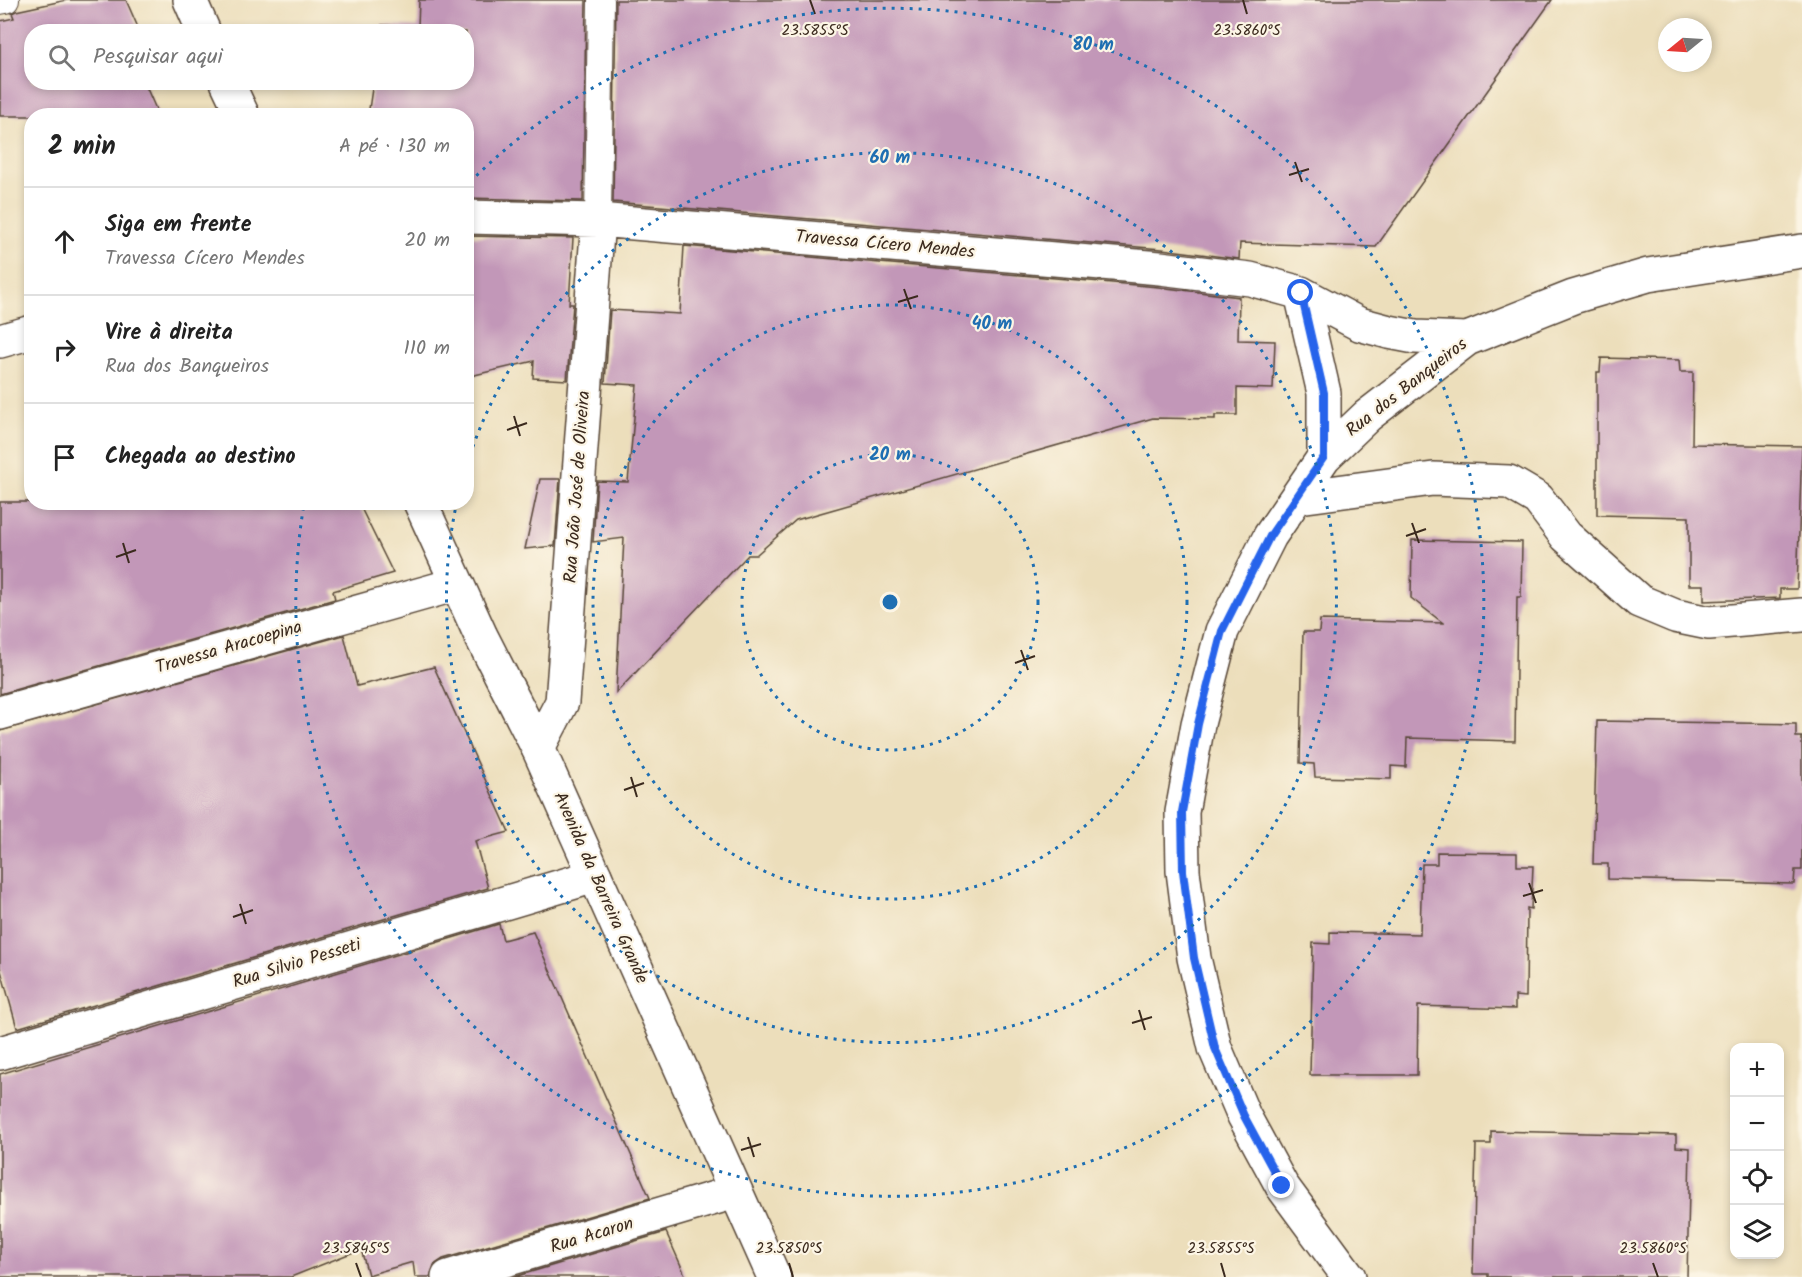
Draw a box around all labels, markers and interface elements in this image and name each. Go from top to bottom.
north arrow [1658,18,1712,72]
text: 23.5855°S [781,19,849,43]
text: 23.5860°S [1214,19,1280,43]
search box [24,24,474,90]
text: 80 m [1072,31,1114,60]
text: Pesquisar aqui [93,40,223,75]
icon: search [45,41,78,74]
text: 2 min [48,126,116,168]
text: A pé · 130 m [339,131,450,163]
text: 60 m [870,144,911,173]
text: Siga em frente [105,208,251,243]
street label: Travessa Cícero Mendes [794,223,976,267]
icon: ahead [48,225,81,258]
text: 20 m [404,225,450,257]
text: Travessa Cícero Mendes [105,243,305,275]
route start [1287,279,1313,305]
text: 40 m [972,310,1013,339]
text: Vire à direita [105,316,233,351]
street label: Rua dos Banqueiros [1340,331,1474,445]
icon: right [48,333,81,366]
text: 110 m [404,333,450,365]
text: Rua dos Banqueiros [105,351,269,383]
street label: Rua João José de Oliveira [557,390,599,584]
text: Chegada ao destino [105,440,296,475]
icon: arrive [48,441,81,474]
text: 20 m [869,441,911,470]
centre of rings [880,592,900,612]
street label: Travessa Aracoepina [152,613,306,683]
street label: Avenida da Barreira Grande [545,787,655,989]
street label: Rua Silvio Pesseti [229,930,365,997]
map controls [1730,1043,1784,1259]
button: + [1730,1043,1784,1097]
button: − [1730,1097,1784,1151]
button: locate [1730,1151,1784,1205]
route end [1268,1172,1294,1198]
button: layers [1730,1205,1784,1259]
street label: Rua Acaron [547,1210,637,1262]
text: 23.5845°S [322,1237,390,1261]
text: 23.5850°S [756,1237,822,1261]
text: 23.5855°S [1187,1237,1255,1261]
text: 23.5860°S [1620,1237,1686,1261]

